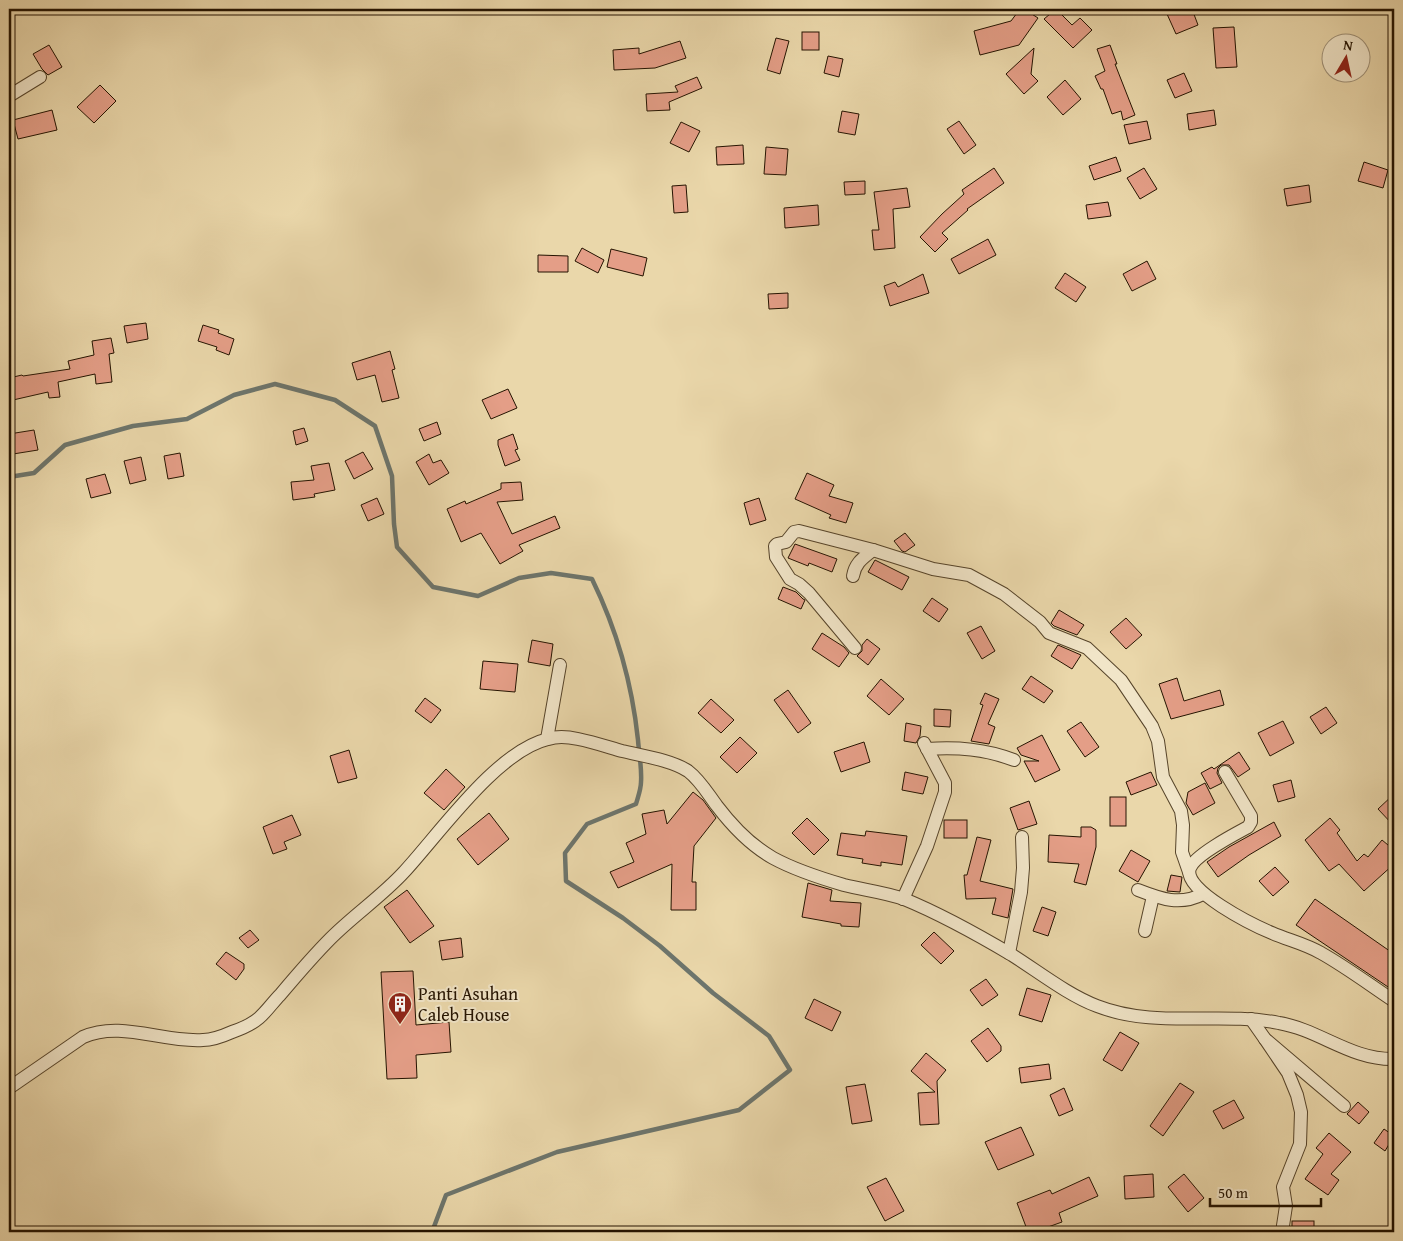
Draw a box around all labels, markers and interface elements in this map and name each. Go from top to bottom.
north arrow [1320,32,1370,82]
text: N [1342,35,1355,56]
place label: Panti Asuhan Caleb House [418,980,518,1028]
building icon: Panti Asuhan Caleb House [387,991,413,1025]
scale bar [1210,1176,1322,1208]
text: 50 m [1218,1182,1249,1203]

